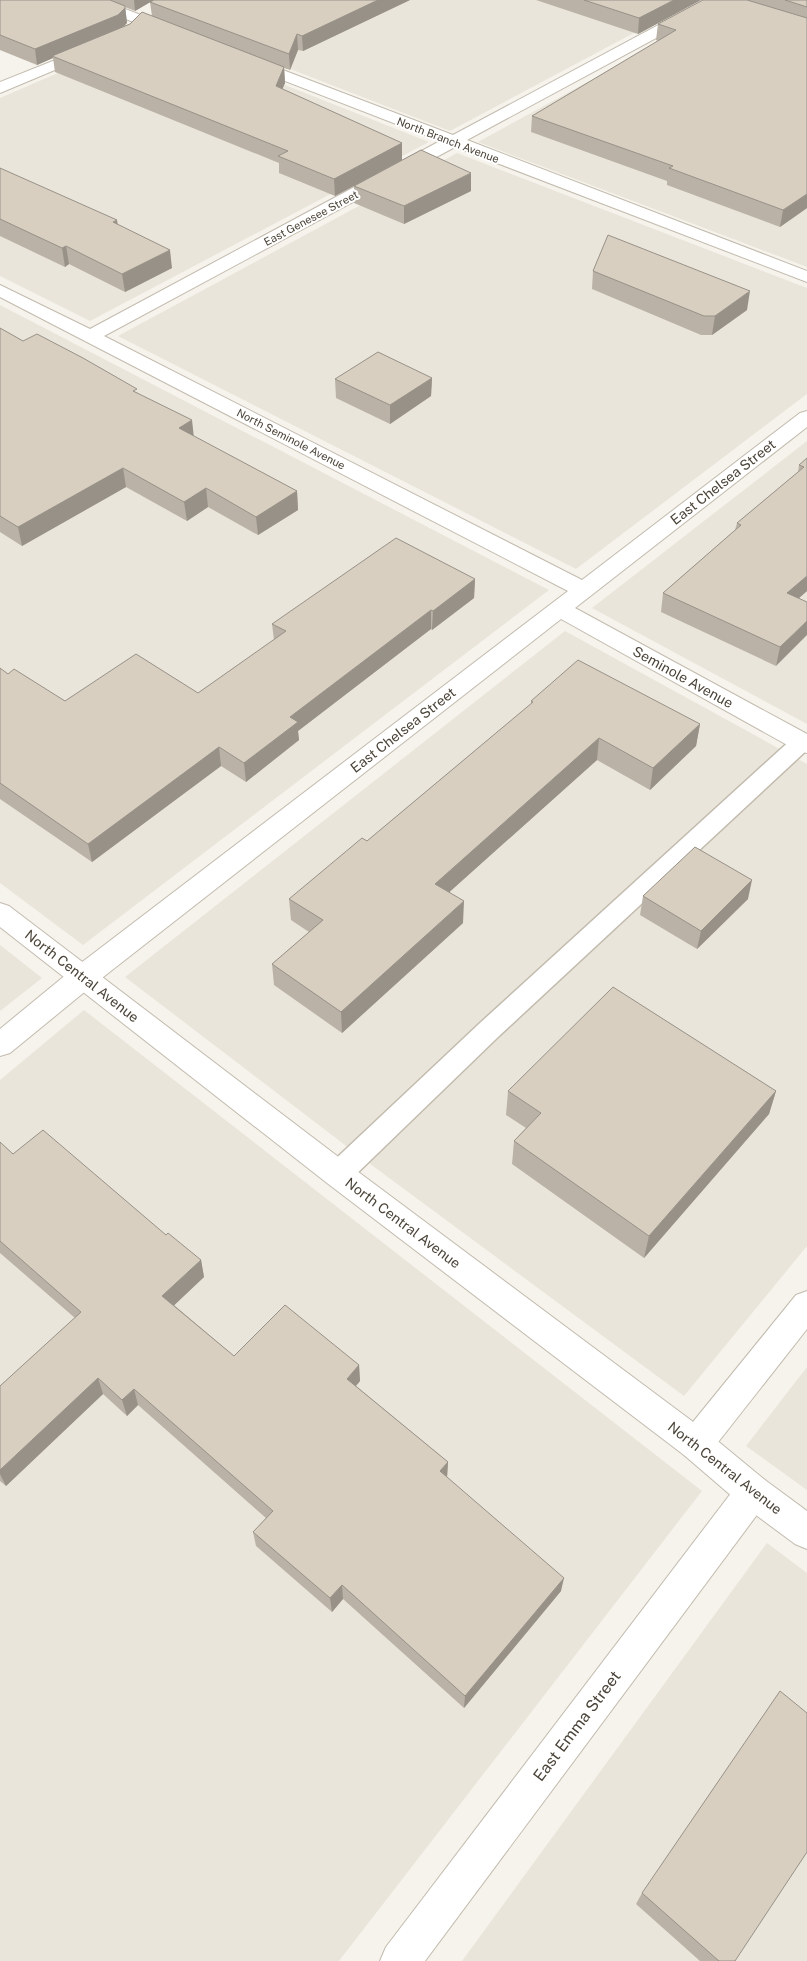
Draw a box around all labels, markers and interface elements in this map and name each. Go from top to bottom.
street label: North Branch Avenue [395,115,501,165]
street label: East Genesee Street [262,188,360,248]
street label: North Seminole Avenue [235,406,347,472]
street label: East Chelsea Street [667,436,779,528]
street label: Seminole Avenue [630,643,736,711]
street label: East Chelsea Street [347,684,459,776]
street label: North Central Avenue [22,927,142,1025]
street label: North Central Avenue [342,1174,464,1272]
street label: North Central Avenue [665,1419,785,1517]
street label: East Emma Street [529,1667,625,1785]

